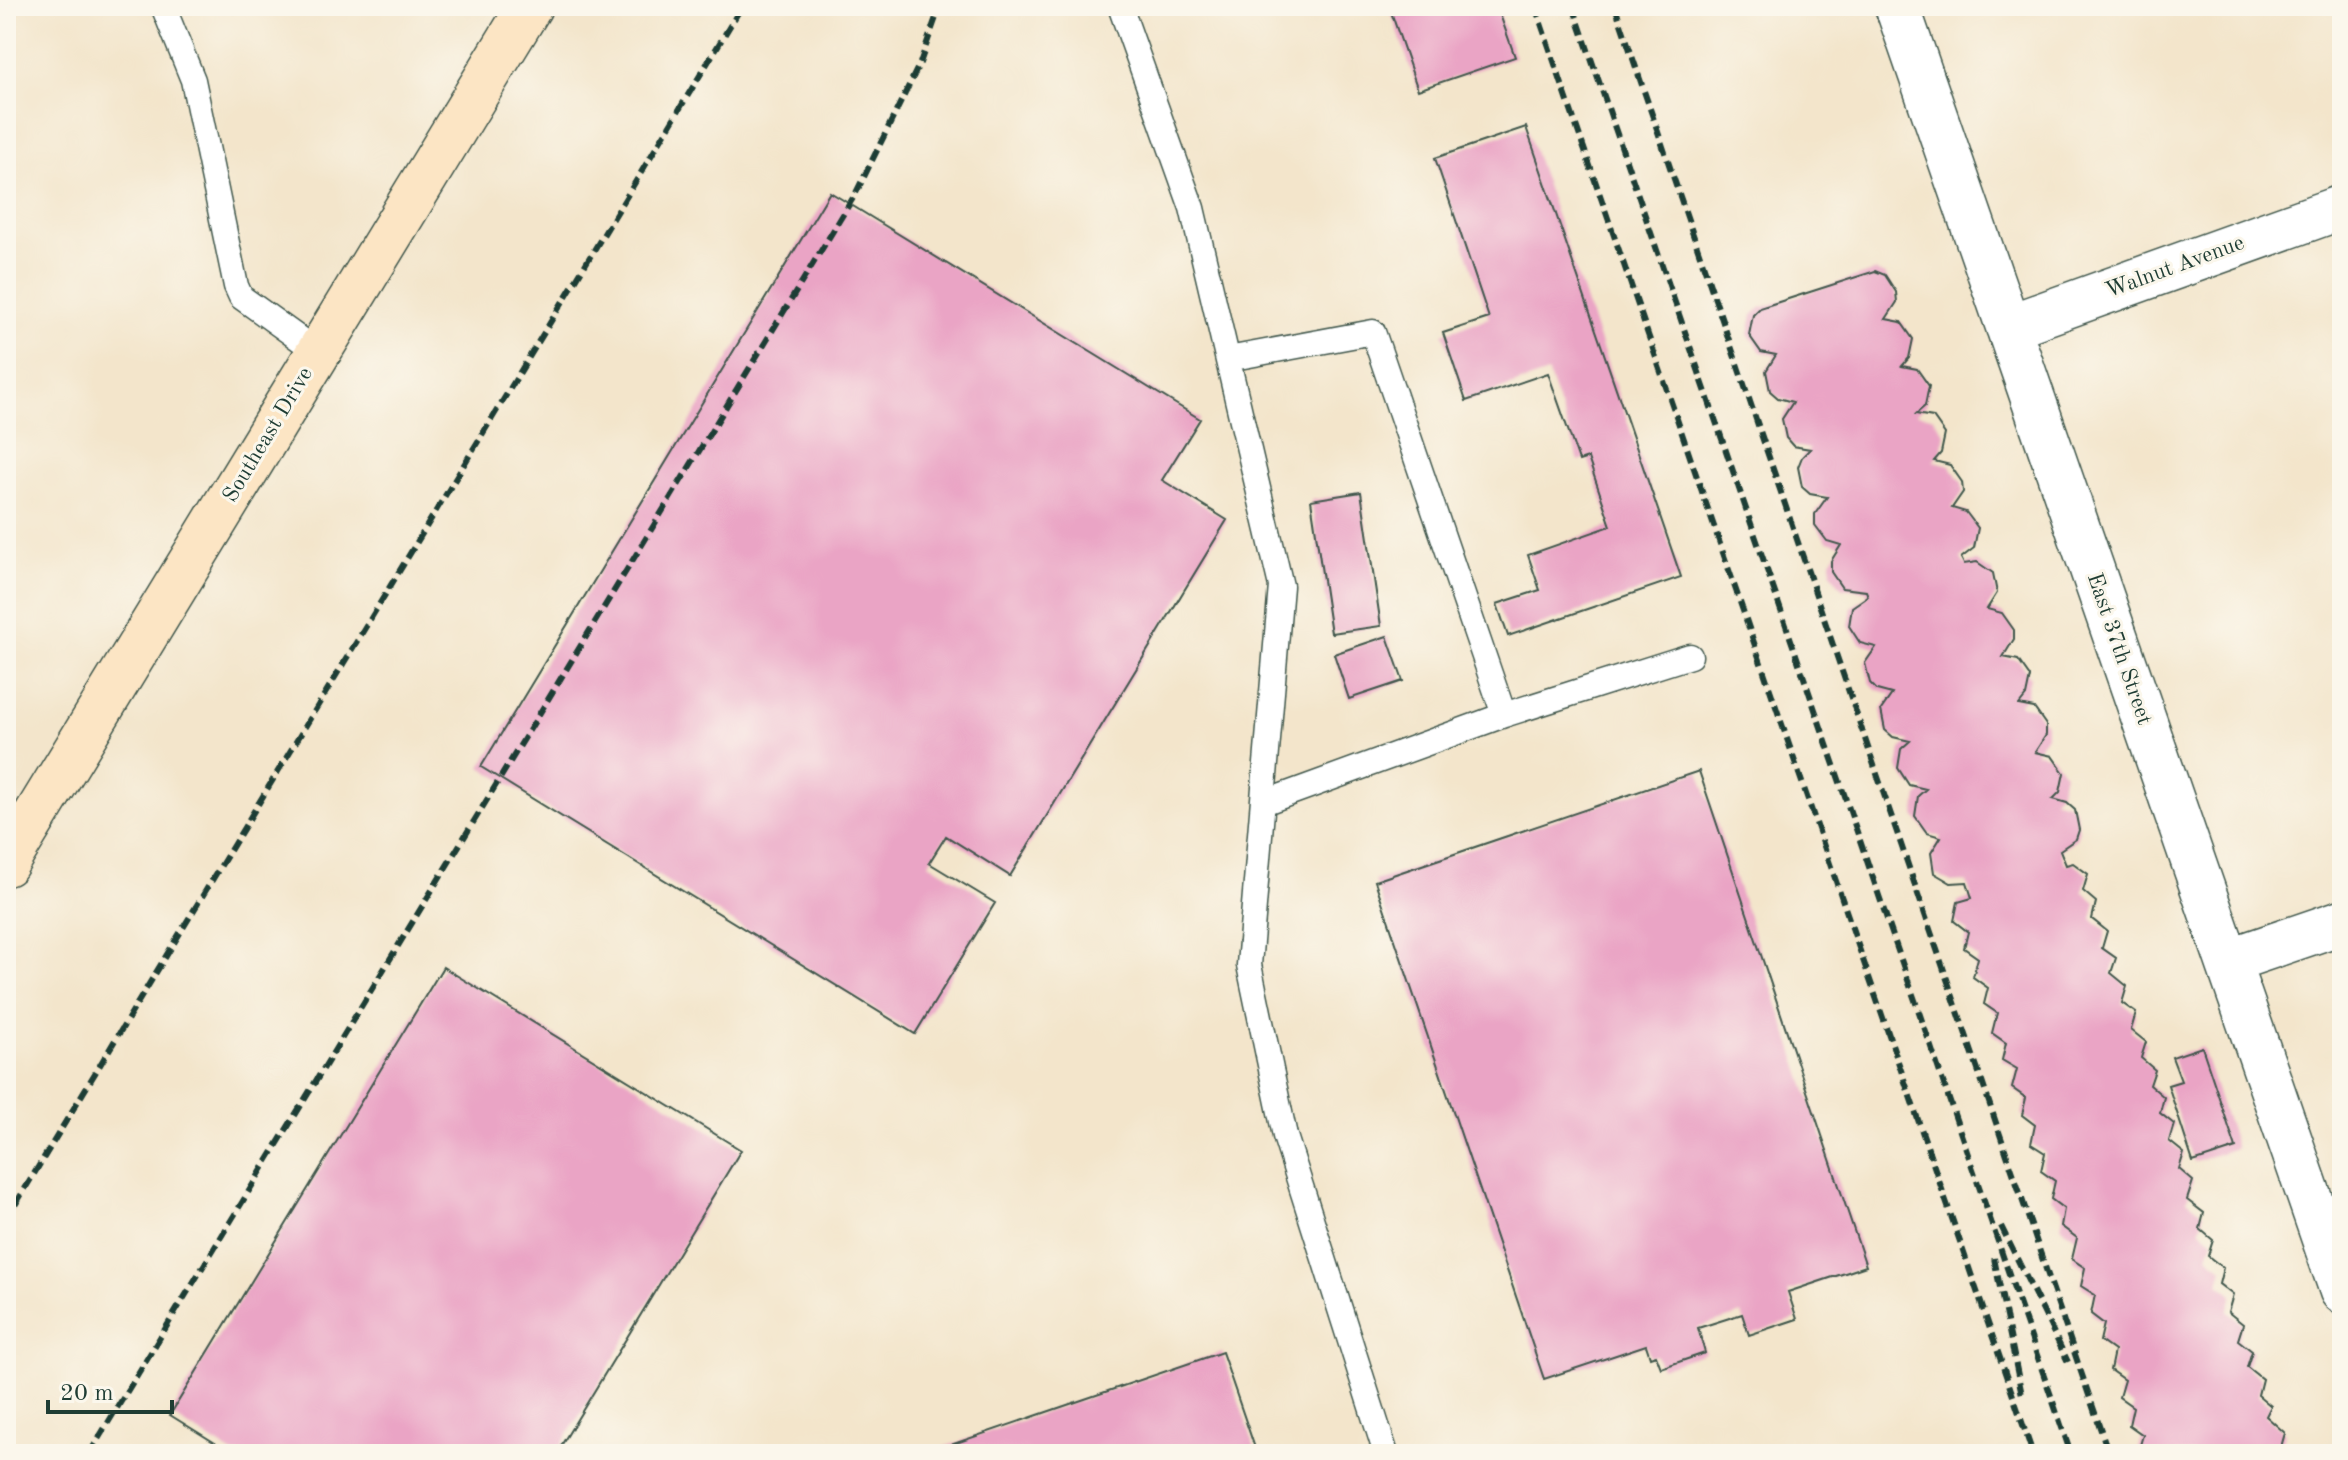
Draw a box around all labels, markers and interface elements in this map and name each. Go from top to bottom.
street label: Walnut Avenue [2103,232,2247,302]
street label: Southeast Drive [219,364,317,506]
street label: East 37th Street [2083,570,2155,728]
scale bar [48,1364,172,1414]
text: 20 m [60,1382,114,1406]

